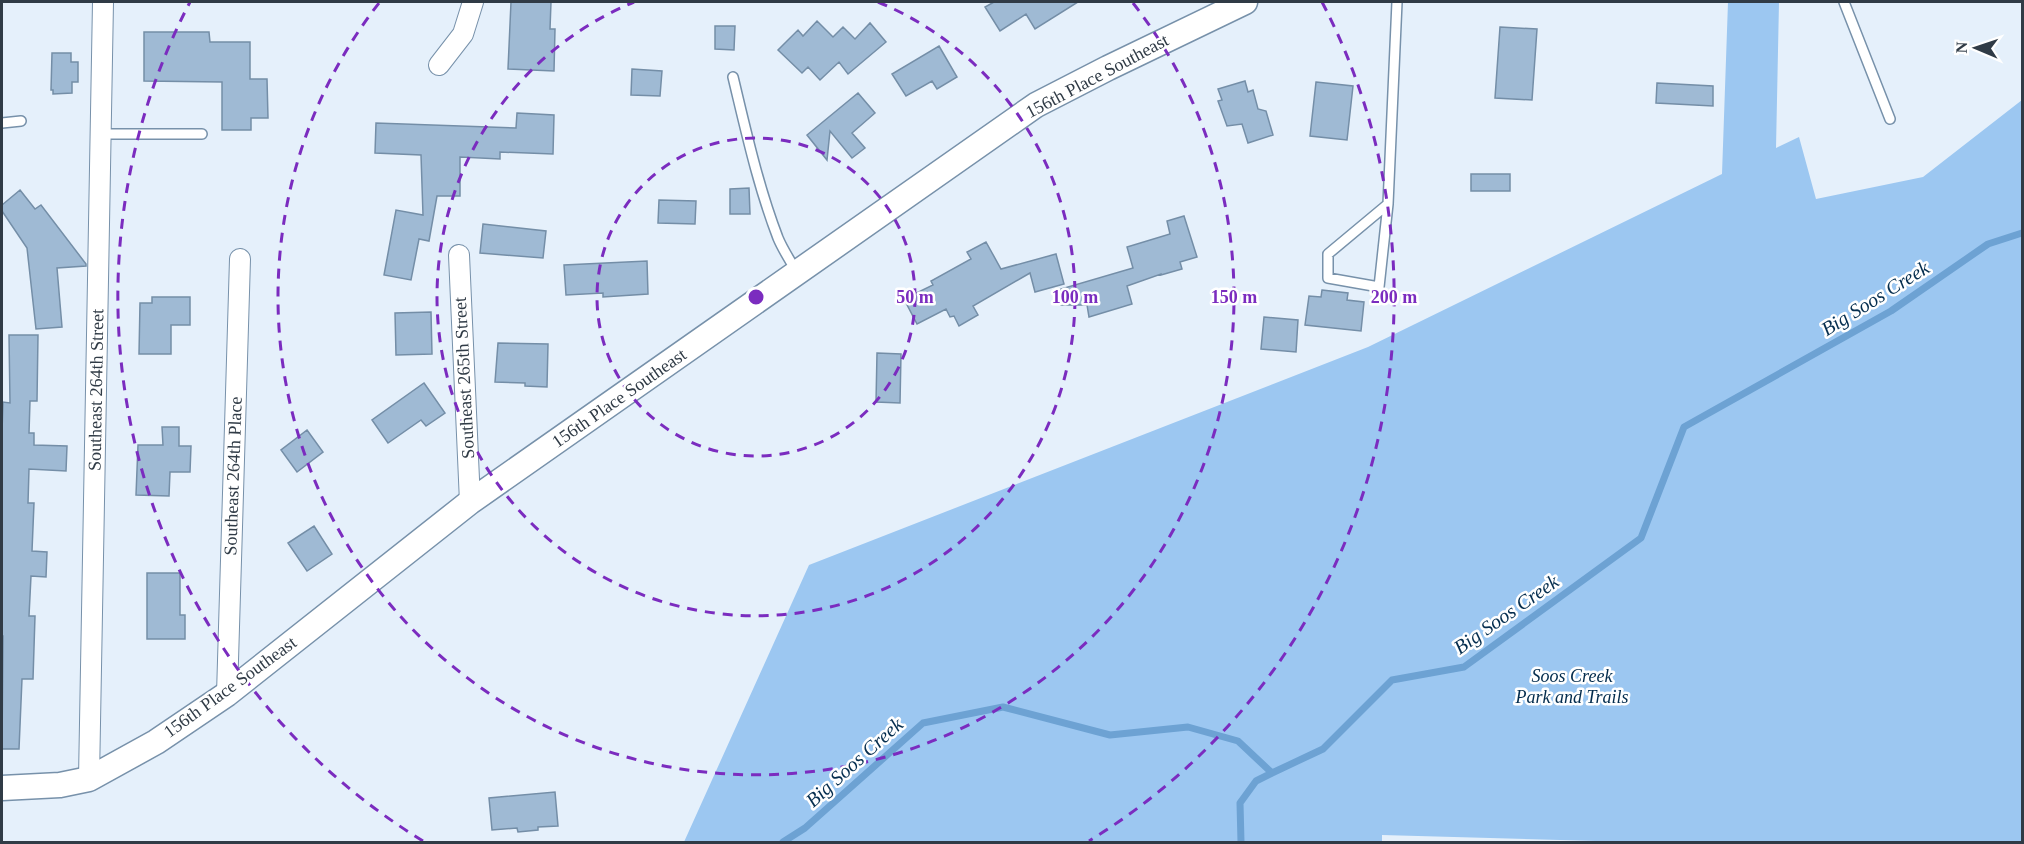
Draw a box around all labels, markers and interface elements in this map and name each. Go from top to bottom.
north arrow [1946,18,2006,78]
street label: 156th Place Southeast [1022,30,1172,122]
text: N [1953,41,1970,54]
water label: Big Soos Creek [1817,256,1934,341]
centre of rings [746,287,766,307]
text: 50 m [896,287,934,307]
text: 100 m [1052,287,1098,307]
text: 150 m [1211,287,1257,307]
text: 200 m [1371,287,1417,307]
street label: Southeast 265th Street [450,297,478,459]
street label: Southeast 264th Street [85,309,107,471]
street label: 156th Place Southeast [548,344,690,452]
street label: Southeast 264th Place [220,396,246,556]
water label: Big Soos Creek [1449,569,1564,659]
street label: 156th Place Southeast [160,632,300,742]
park label: Soos Creek Park and Trails [1514,666,1629,707]
water label: Big Soos Creek [801,712,908,812]

